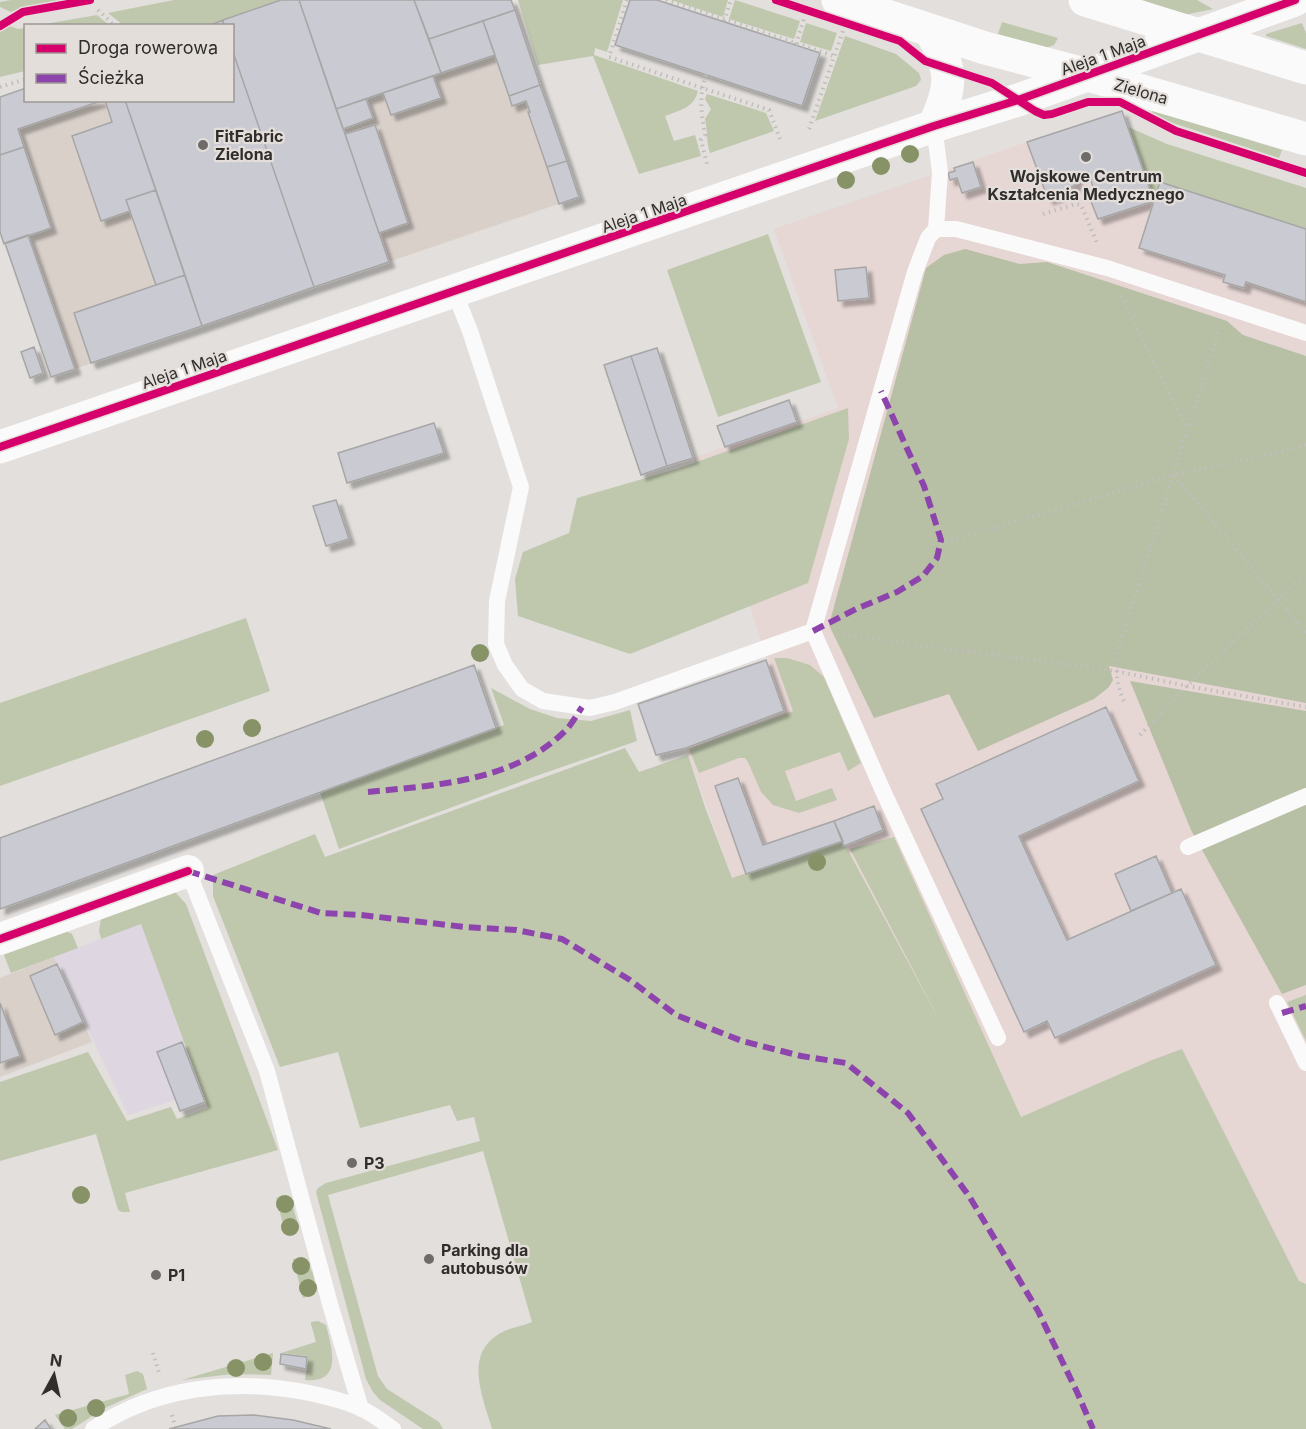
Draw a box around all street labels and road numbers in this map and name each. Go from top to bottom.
street label: Aleja 1 Maja [1058,30,1148,80]
street label: Zielona [1112,74,1170,108]
street label: Aleja 1 Maja [599,189,689,237]
street label: Aleja 1 Maja [139,345,229,393]

